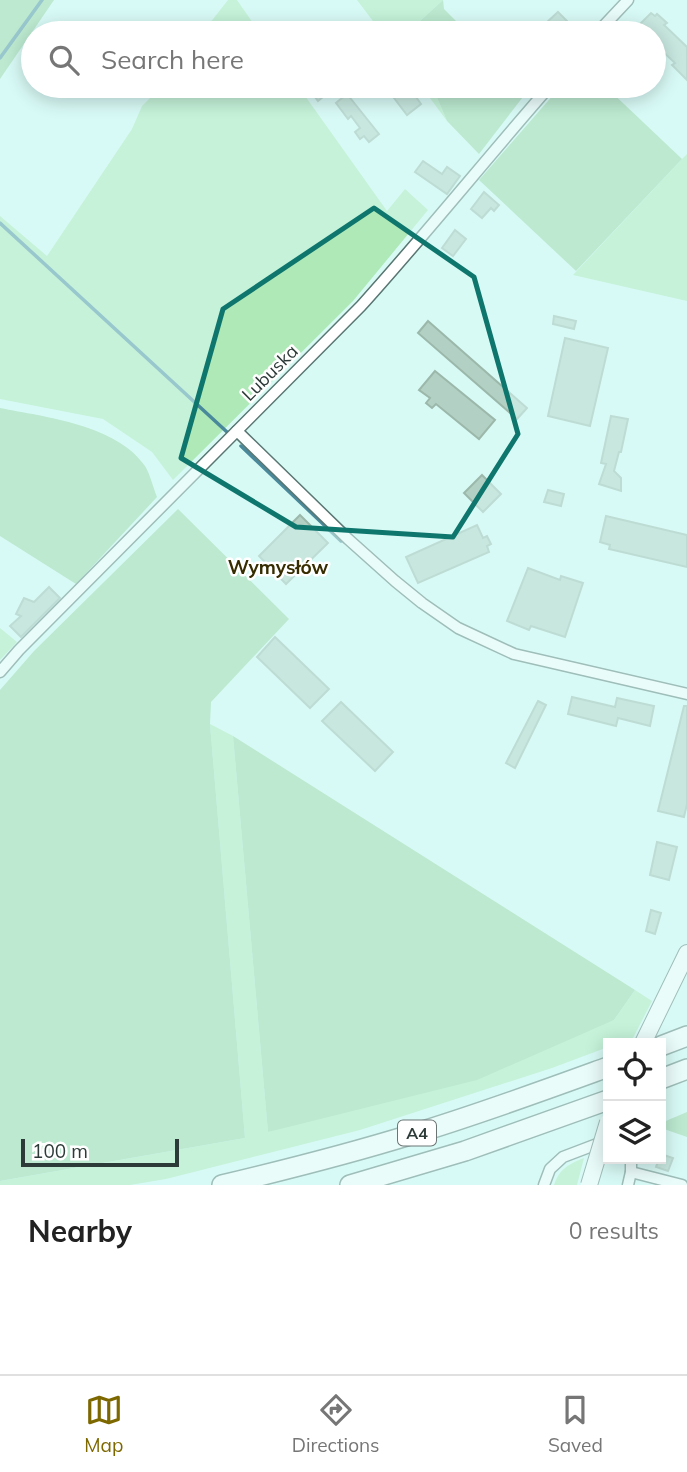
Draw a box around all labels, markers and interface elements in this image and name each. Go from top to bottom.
search box [21,21,666,98]
icon: search [45,41,83,79]
text: Search here [101,43,244,76]
street label: Lubuska [237,340,303,406]
district label: Wymysłów [228,555,328,579]
map controls [603,1038,666,1164]
button: locate [603,1038,666,1101]
button: layers [603,1101,666,1164]
road number: A4 [398,1120,436,1146]
scale bar [21,1136,178,1168]
text: 100 m [32,1139,88,1163]
text: Nearby [28,1212,132,1250]
text: 0 results [569,1216,659,1245]
tab: Map [84,1391,123,1457]
tab: Directions [292,1391,380,1457]
tab: Saved [548,1391,603,1457]

